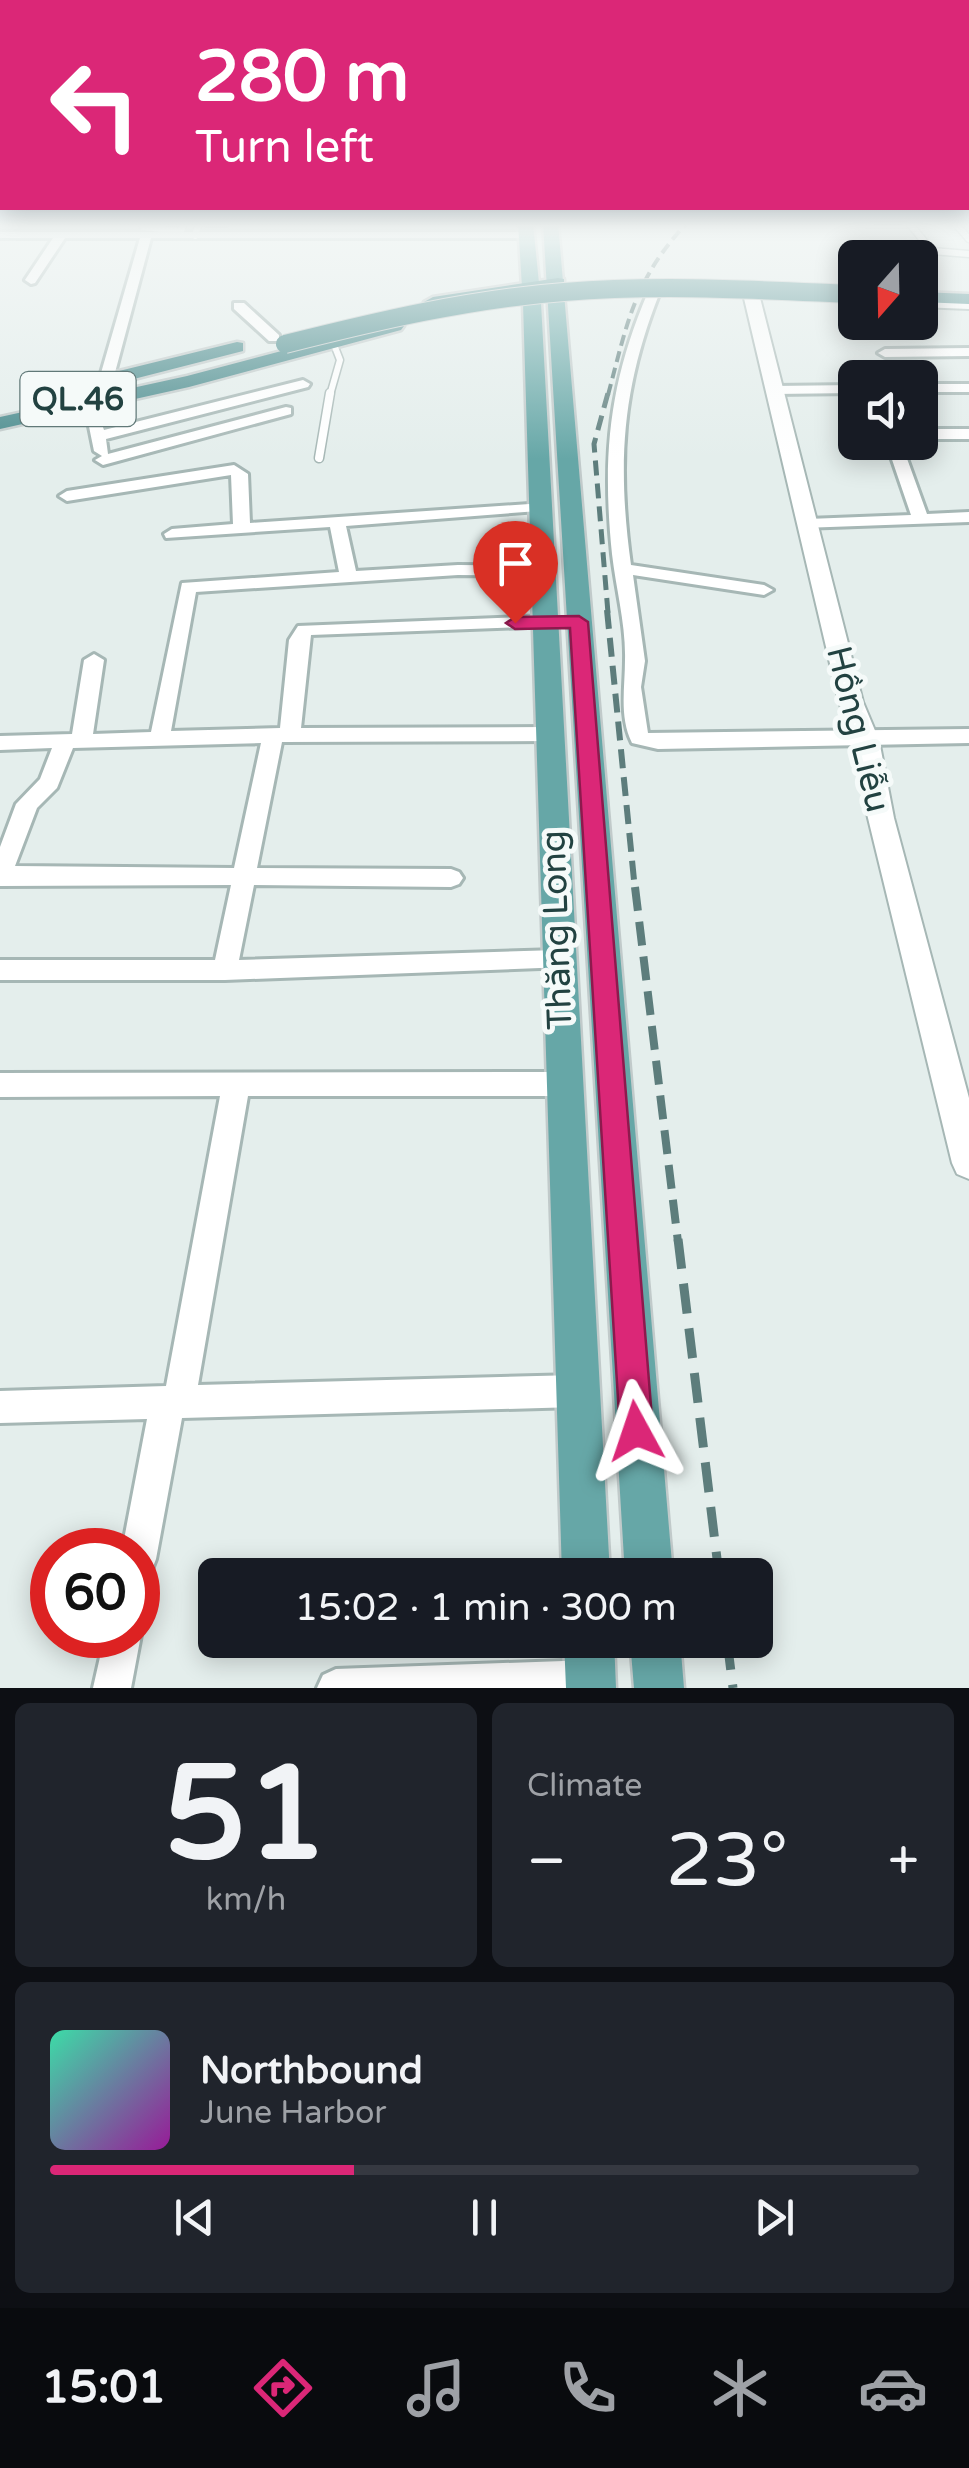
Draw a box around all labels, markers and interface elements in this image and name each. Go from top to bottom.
text: 280 m [195,36,409,120]
icon: left [30,40,160,170]
text: Turn left [195,121,374,175]
north arrow [838,240,938,340]
map controls [838,240,938,460]
button: sound [838,360,938,460]
road number: QL.46 [20,372,136,426]
pin [473,521,558,624]
icon: arrive [488,536,543,591]
street label: Hồng Liễu [817,642,899,817]
street label: Thăng Long [533,830,581,1030]
position arrow [584,1379,688,1483]
speed limit sign: 60 [30,1528,160,1658]
text: 15:02 · 1 min · 300 m [294,1585,677,1631]
text: 51 [164,1738,328,1894]
text: Climate [527,1767,642,1805]
text: 23° [666,1816,788,1906]
text: − [527,1829,566,1895]
text: + [888,1829,919,1895]
text: km/h [206,1881,286,1919]
text: Northbound [200,2048,423,2094]
text: June Harbor [200,2094,387,2132]
icon: previous [167,2190,222,2245]
icon: pause [457,2190,512,2245]
icon: next [747,2190,802,2245]
icon: directions [248,2353,318,2423]
icon: music [401,2353,471,2423]
icon: phone [553,2353,623,2423]
icon: climate [705,2353,775,2423]
icon: car [858,2353,928,2423]
text: 15:01 [41,2361,166,2415]

